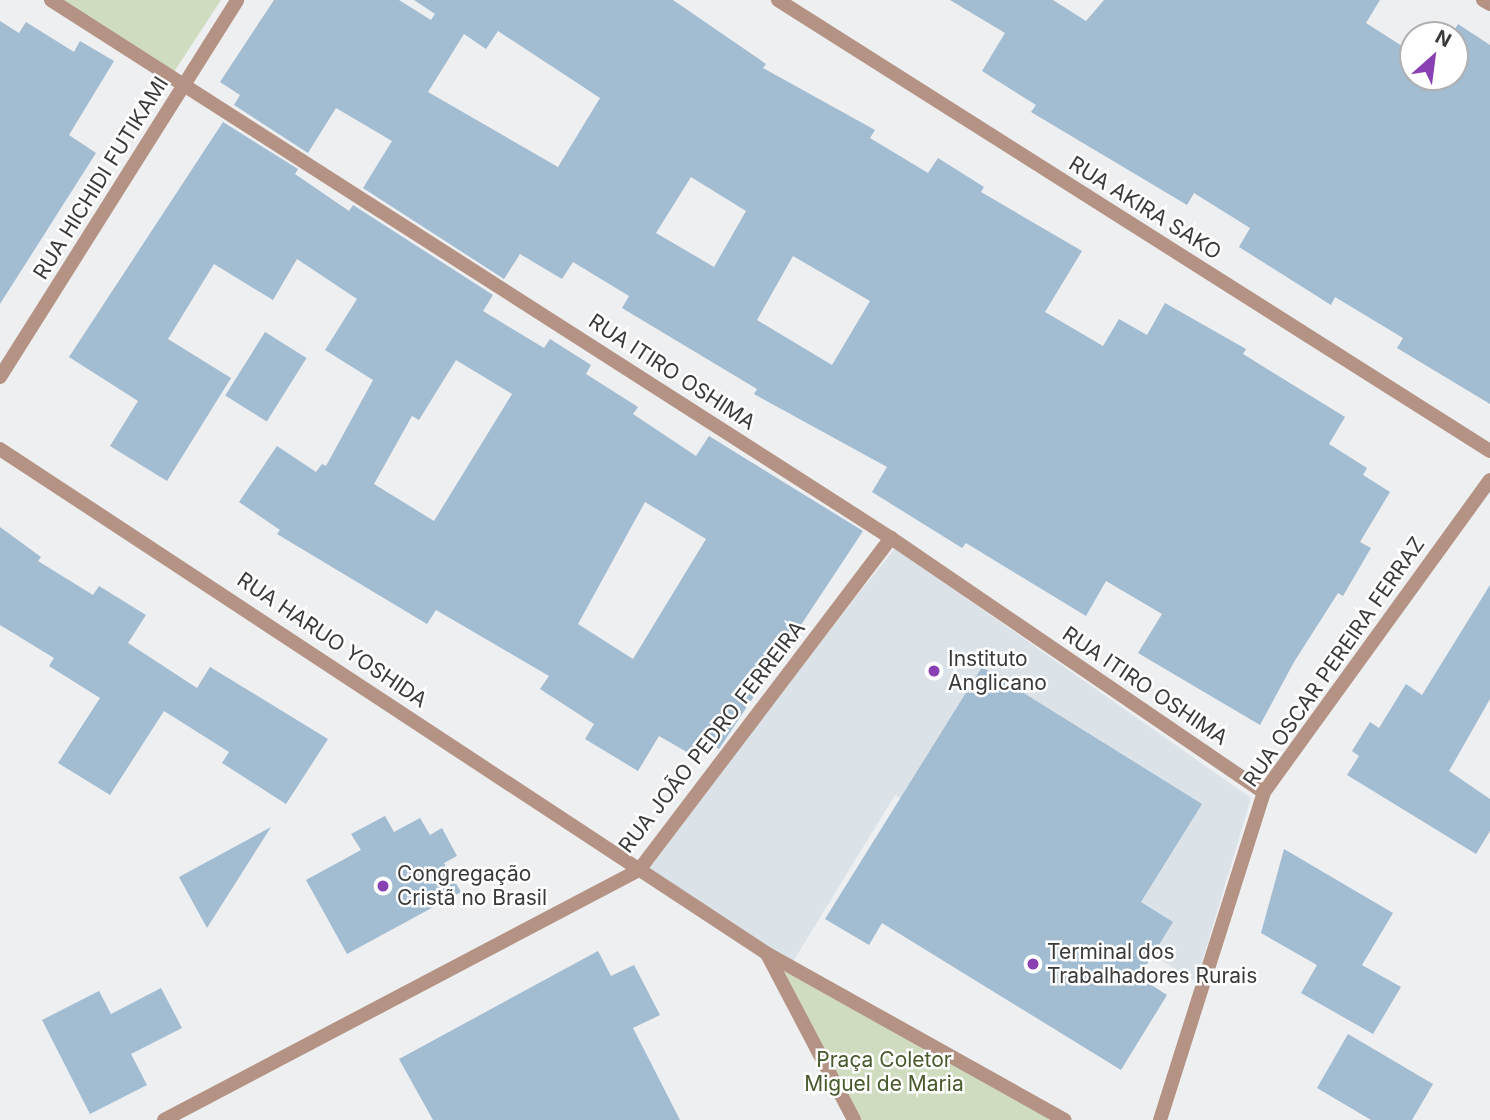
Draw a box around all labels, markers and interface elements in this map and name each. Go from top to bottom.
north arrow [1399,21,1469,91]
text: N [1431,25,1455,52]
street label: RUA HICHIDI FUTIKAMI [28,72,174,284]
street label: RUA AKIRA SAKO [1064,151,1226,265]
street label: RUA ITIRO OSHIMA [584,309,760,435]
street label: RUA OSCAR PEREIRA FERRAZ [1238,532,1430,792]
street label: RUA HARUO YOSHIDA [232,567,432,713]
street label: RUA JOÃO PEDRO FERREIRA [614,616,810,858]
street label: RUA ITIRO OSHIMA [1058,621,1232,751]
place label: Instituto Anglicano [948,646,1047,696]
marker: Instituto Anglicano [926,663,942,679]
place label: Congregação Cristã no Brasil [397,861,547,911]
marker: Congregação Cristã no Brasil [375,878,391,894]
place label: Terminal dos Trabalhadores Rurais [1047,939,1257,989]
marker: Terminal dos Trabalhadores Rurais [1025,956,1041,972]
park label: Praça Coletor Miguel de Maria [804,1047,964,1097]

